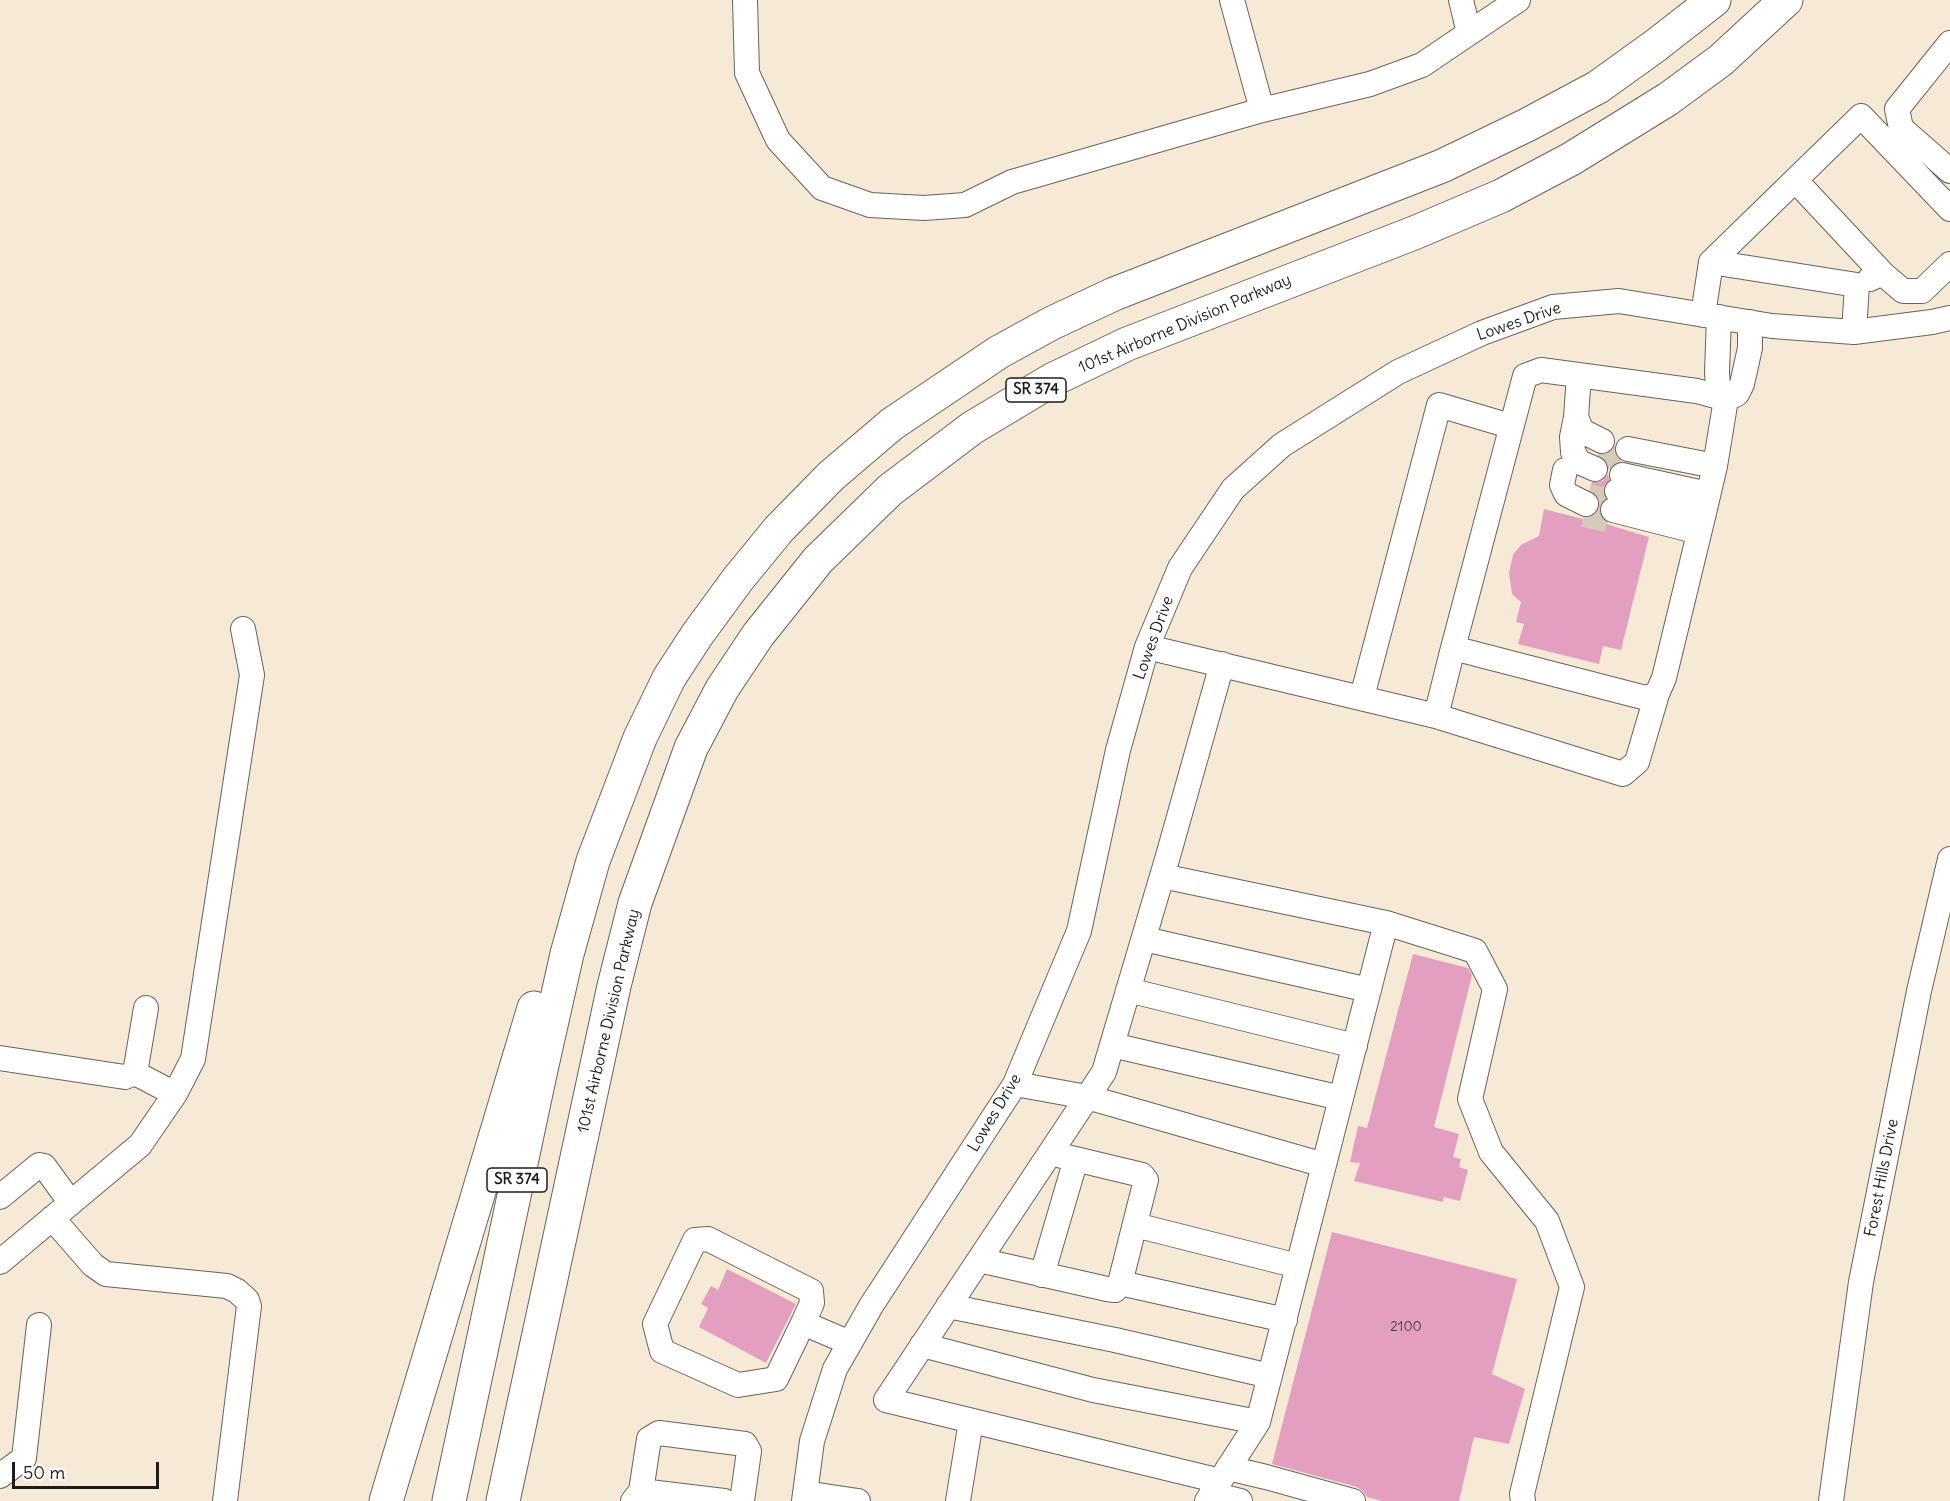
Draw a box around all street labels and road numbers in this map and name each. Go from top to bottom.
street label: 101st Airborne Division Parkway [1076,270,1294,378]
street label: Lowes Drive [1474,299,1564,345]
road number: SR 374 [1006,378,1066,402]
street label: Lowes Drive [1130,594,1178,682]
street label: 101st Airborne Division Parkway [574,907,644,1135]
street label: Lowes Drive [964,1070,1026,1156]
street label: Forest Hills Drive [1861,1117,1903,1239]
road number: SR 374 [487,1168,547,1192]

